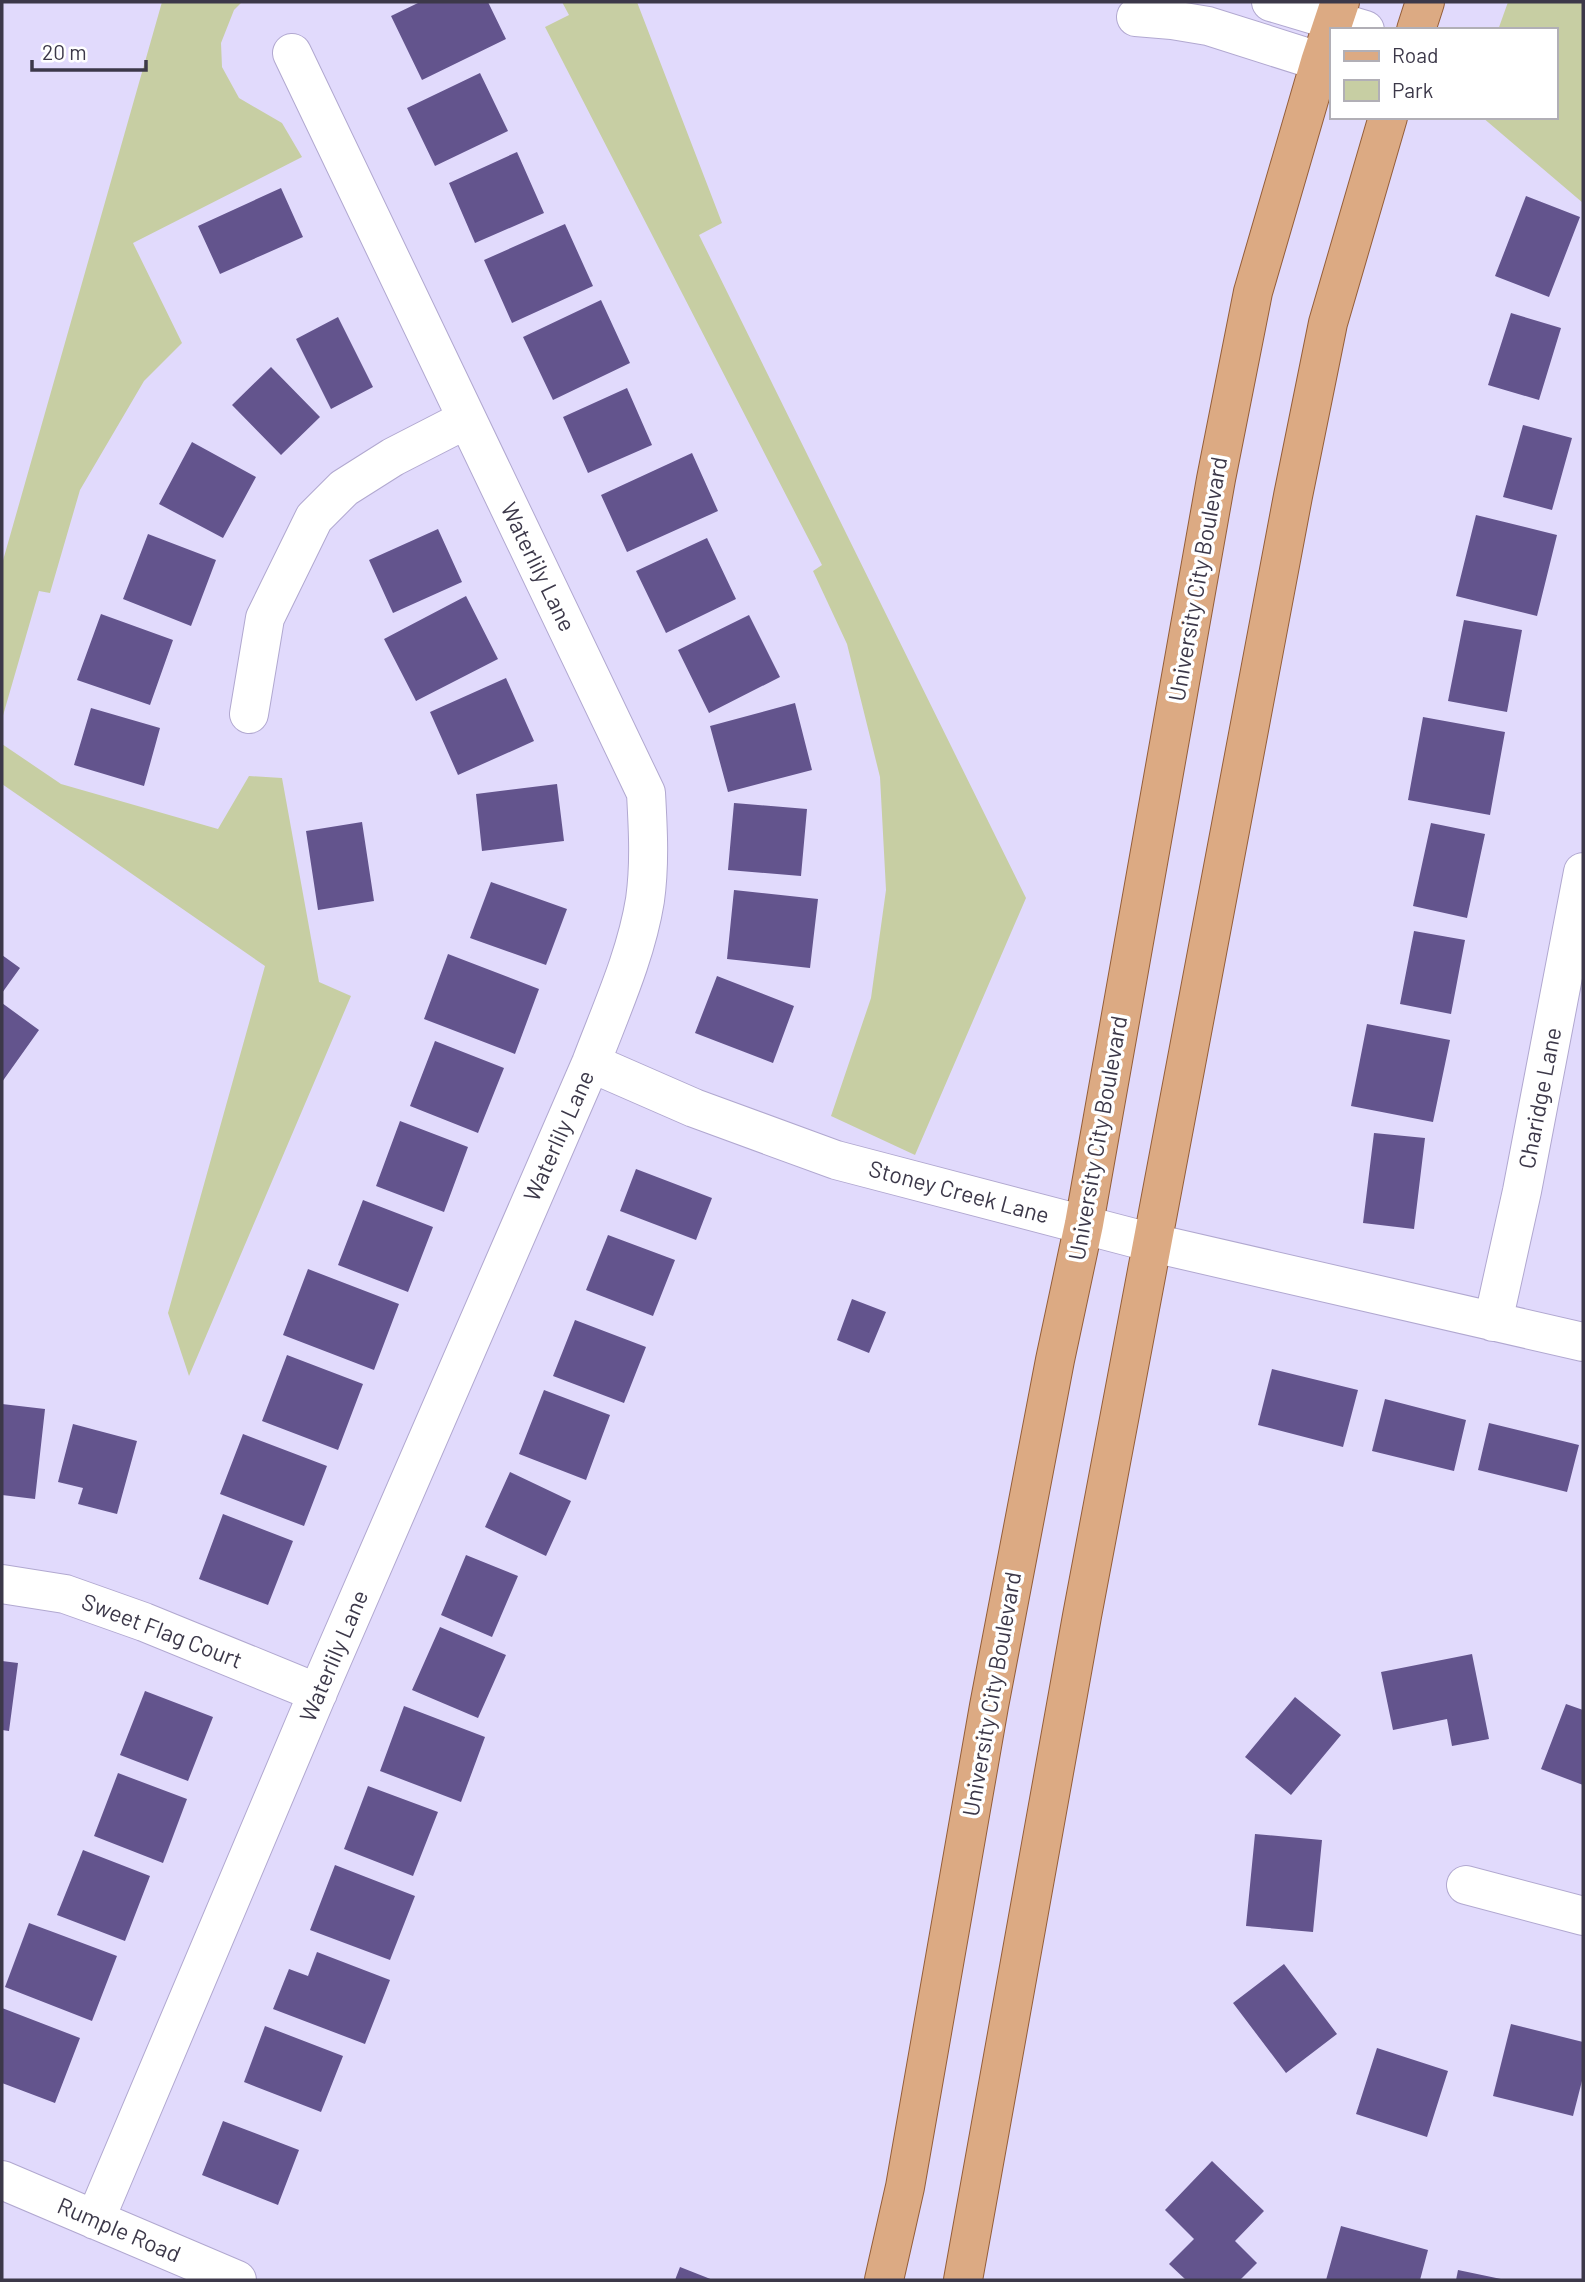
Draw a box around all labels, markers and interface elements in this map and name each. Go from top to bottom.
scale bar [32,28,145,72]
legend [1330,28,1557,119]
text: 20 m [42,39,87,64]
text: Road [1392,42,1438,67]
text: Park [1392,77,1433,102]
street label: University City Boulevard [1162,454,1232,703]
street label: Waterlily Lane [496,497,582,636]
street label: University City Boulevard [1062,1013,1132,1262]
street label: Charidge Lane [1512,1025,1566,1171]
street label: Waterlily Lane [517,1066,599,1205]
street label: Stoney Creek Lane [866,1153,1053,1229]
street label: University City Boulevard [956,1569,1026,1818]
street label: Waterlily Lane [293,1586,373,1726]
street label: Sweet Flag Court [78,1587,247,1674]
street label: Rumple Road [54,2191,185,2268]

